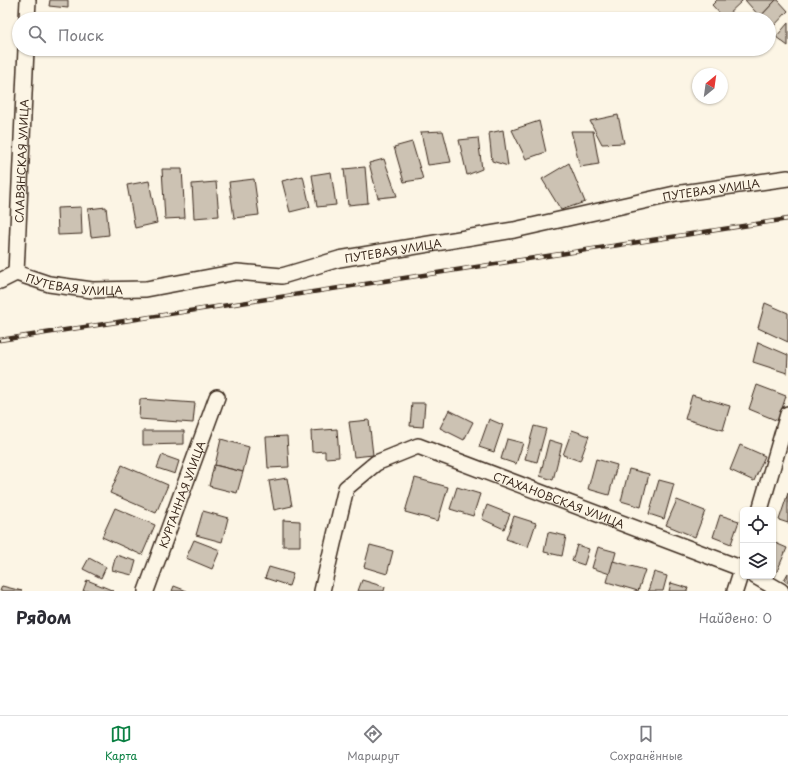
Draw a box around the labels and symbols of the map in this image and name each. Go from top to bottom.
north arrow [692,68,728,104]
street label: СЛАВЯНСКАЯ УЛИЦА [10,98,32,223]
street label: ПУТЕВАЯ УЛИЦА [661,174,761,205]
street label: ПУТЕВАЯ УЛИЦА [343,234,443,266]
street label: ПУТЕВАЯ УЛИЦА [24,268,123,299]
street label: КУРГАННАЯ УЛИЦА [154,438,209,550]
street label: СТАХАНОВСКАЯ УЛИЦА [491,467,628,532]

